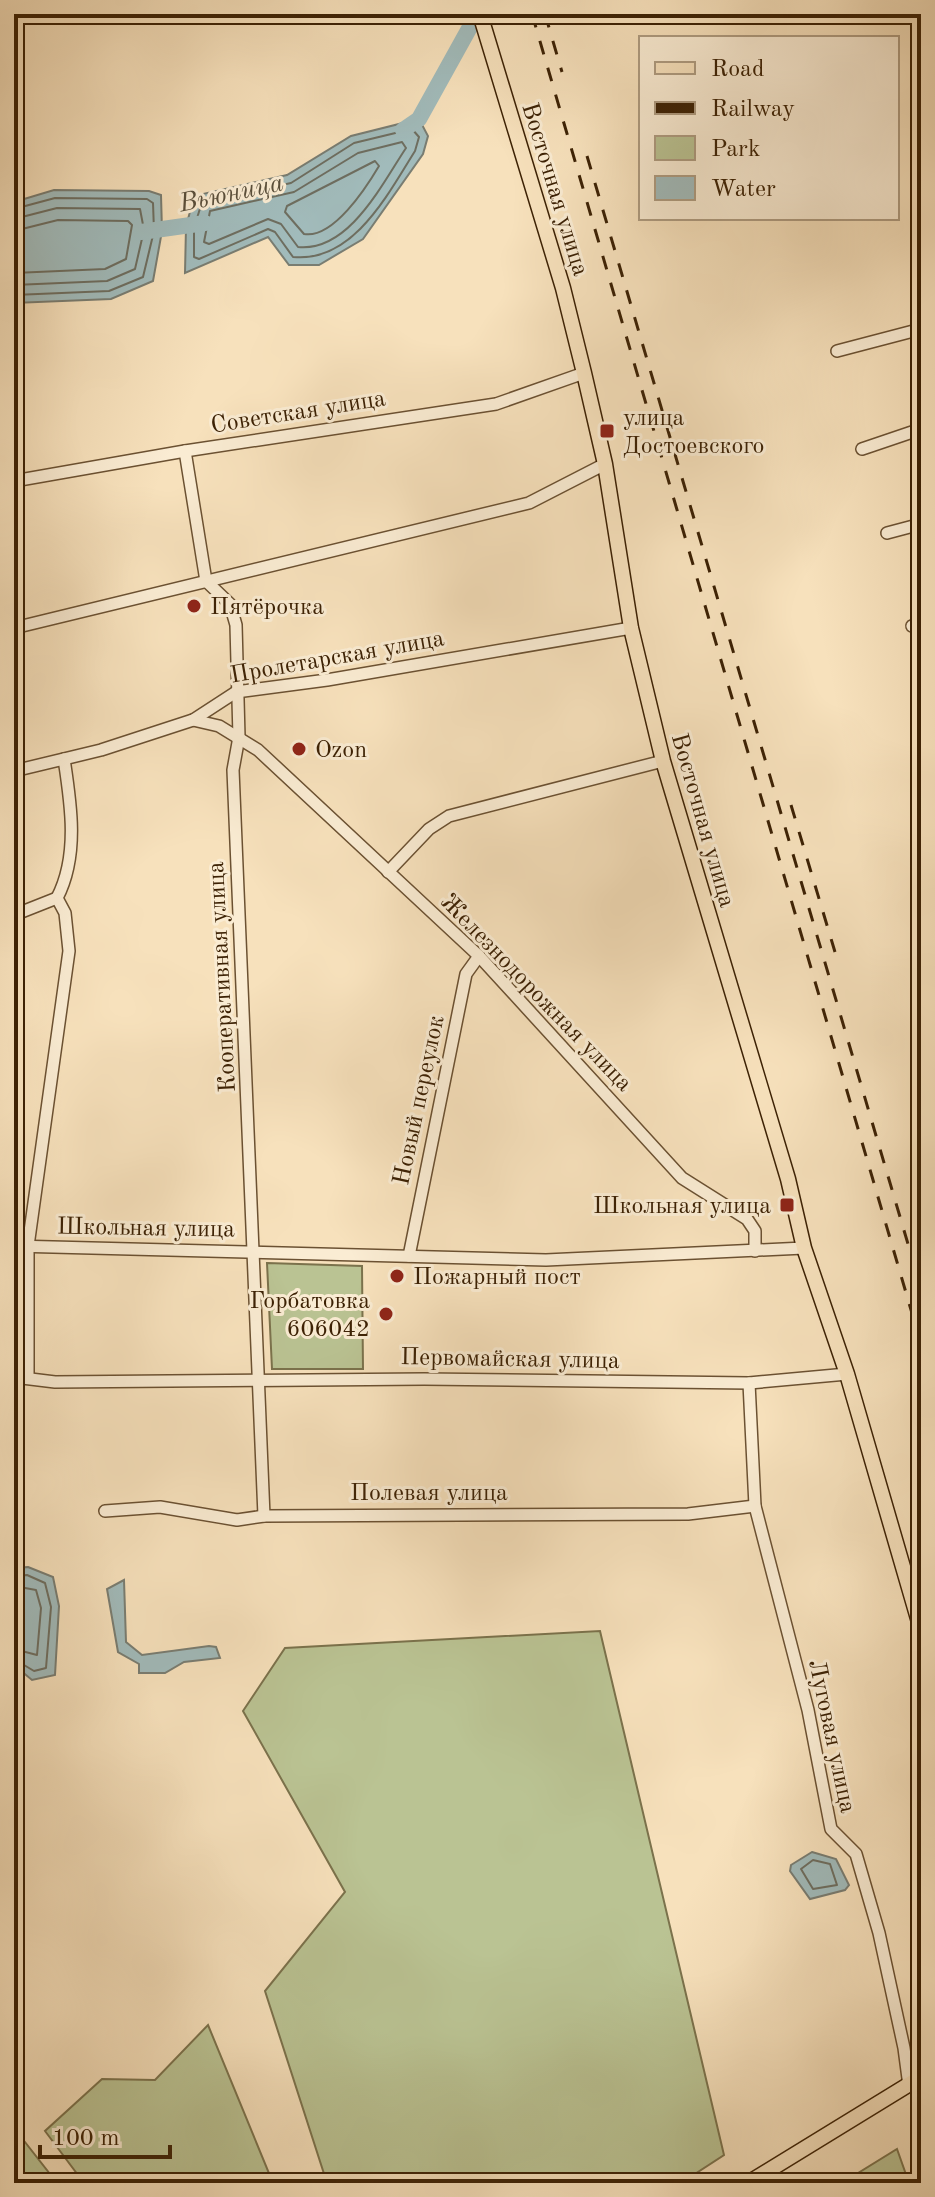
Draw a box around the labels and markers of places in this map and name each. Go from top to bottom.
place label: улица Достоевского [623,407,764,459]
marker: улица Достоевского [598,422,616,440]
place label: Пятёрочка [210,596,324,620]
marker: Пятёрочка [185,597,203,615]
place label: Ozon [315,739,367,763]
marker: Ozon [290,740,308,758]
place label: Школьная улица [593,1195,771,1219]
marker: Школьная улица [778,1196,796,1214]
place label: Пожарный пост [413,1266,581,1290]
marker: Пожарный пост [388,1267,406,1285]
place label: Горбатовка 606042 [249,1290,370,1342]
marker: Горбатовка 606042 [377,1305,395,1323]

